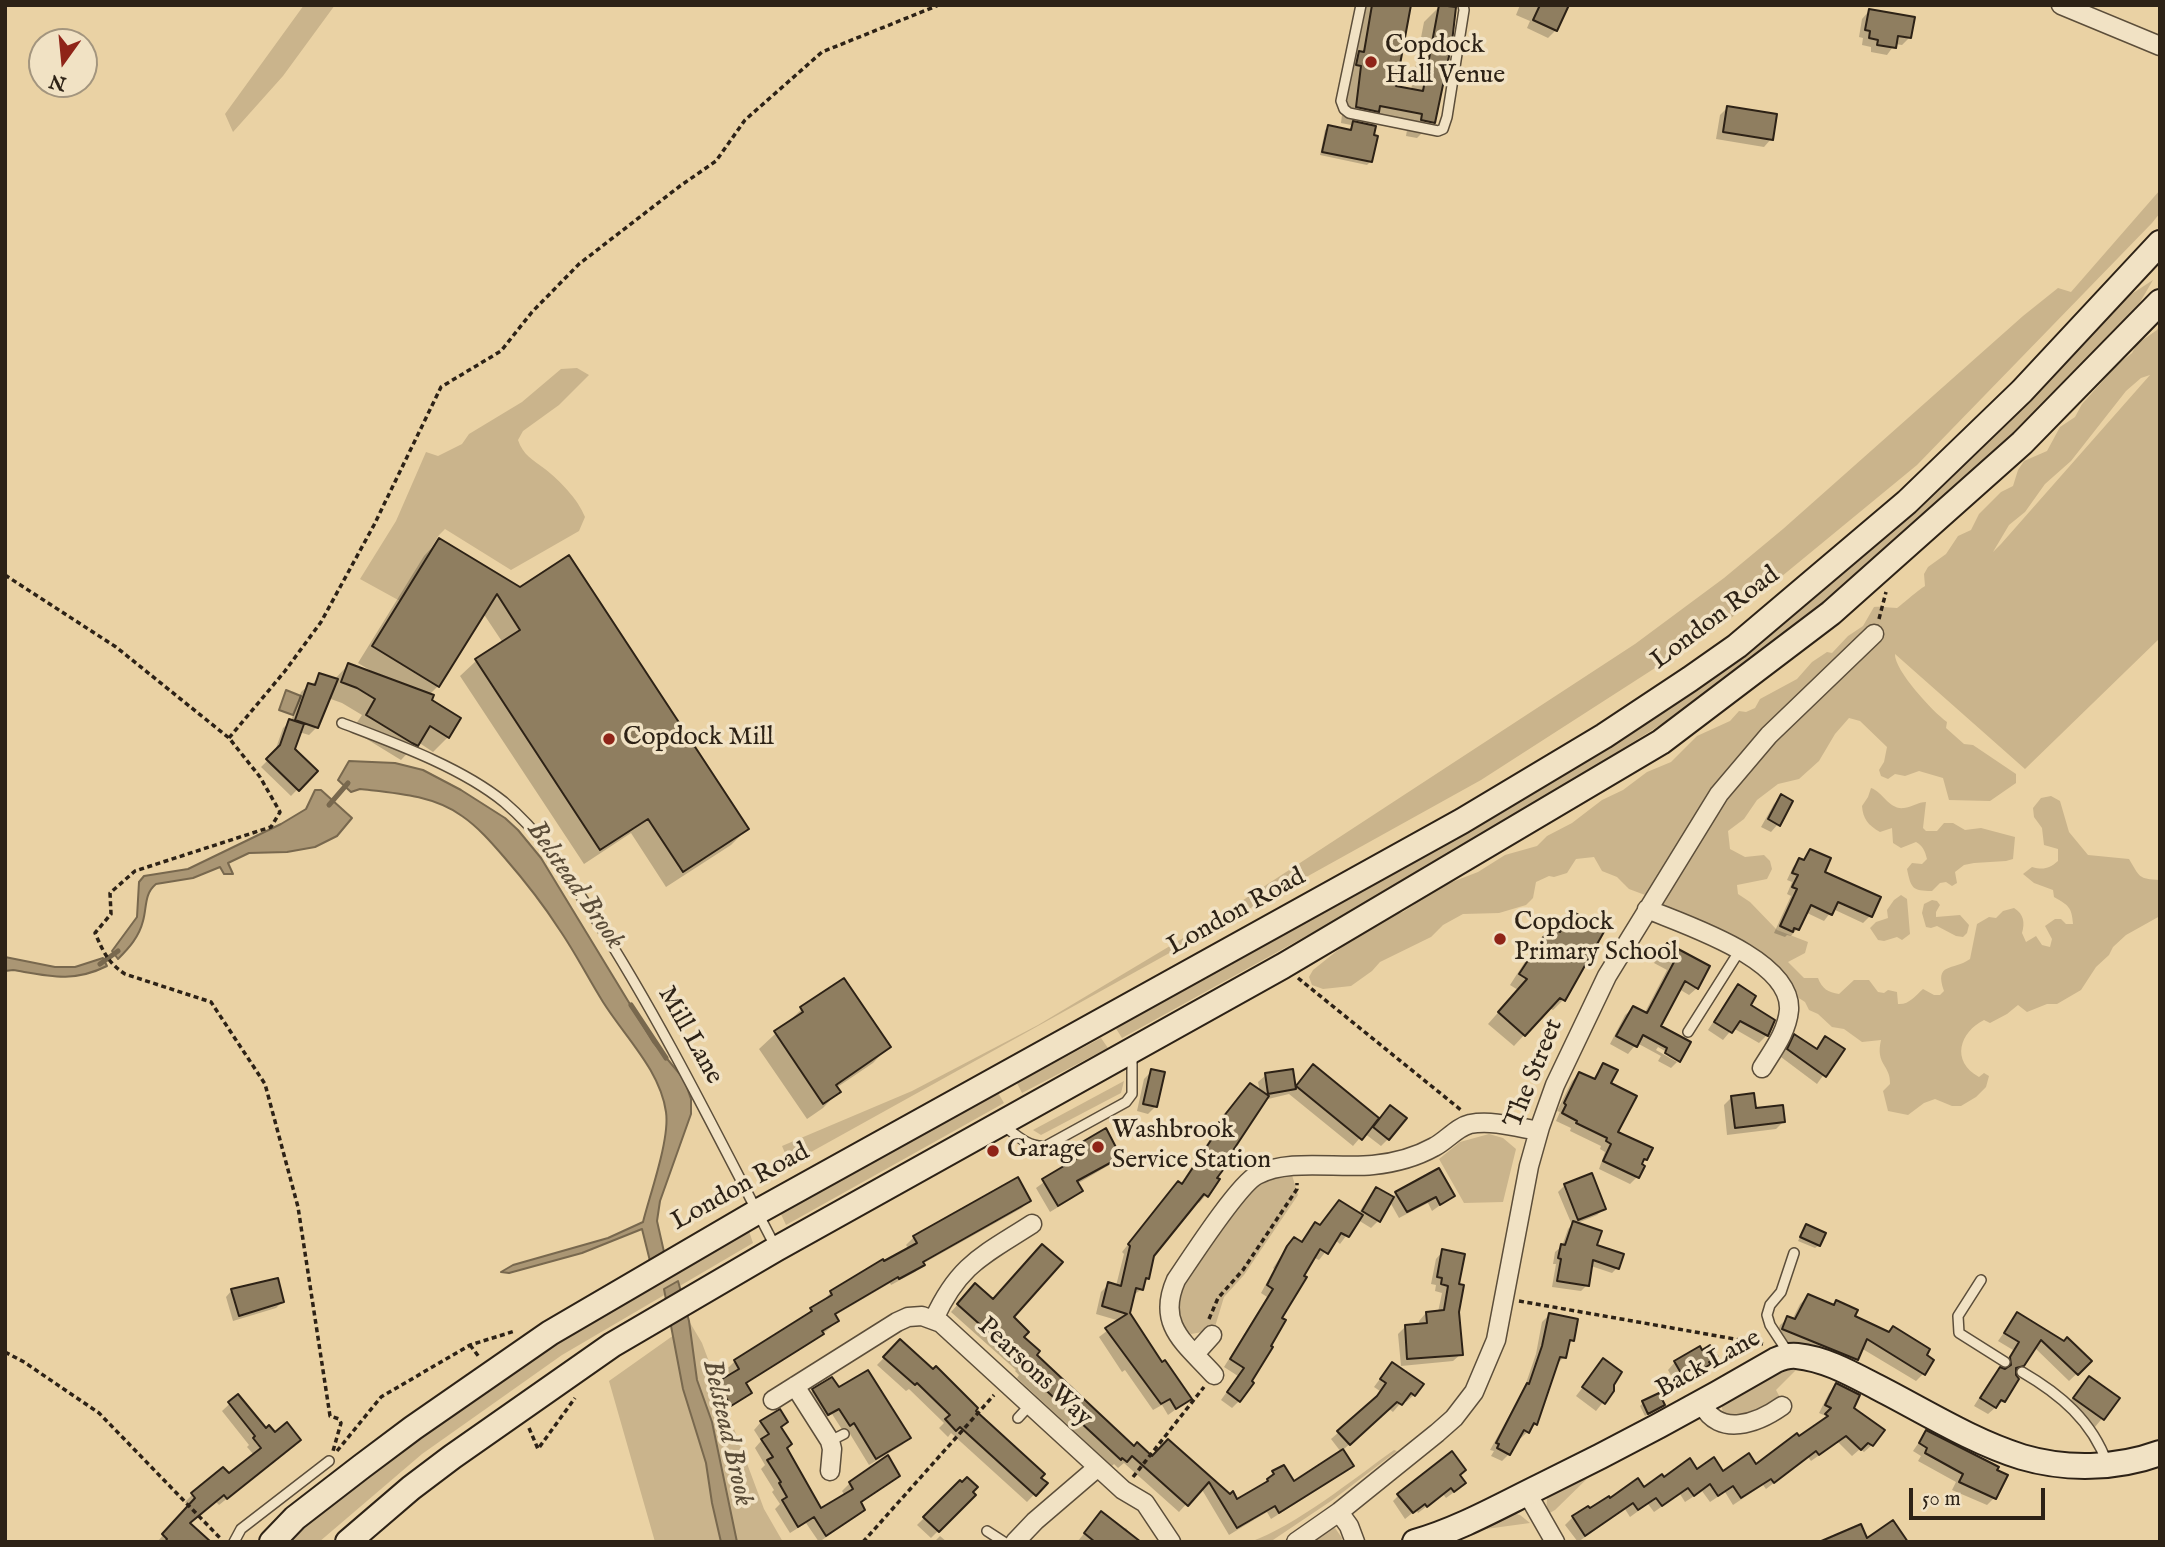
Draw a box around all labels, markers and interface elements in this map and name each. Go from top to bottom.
north arrow [28,28,98,98]
place label: Copdock Hall Venue [1385,31,1505,92]
marker: Copdock Hall Venue [1363,54,1379,70]
text: N [47,68,69,95]
street label: London Road [1646,561,1786,677]
place label: Copdock Mill [623,723,774,755]
marker: Copdock Mill [601,731,617,747]
water label: Belstead Brook [517,815,631,957]
street label: London Road [1163,862,1311,964]
place label: Copdock Primary School [1514,908,1678,970]
marker: Copdock Primary School [1492,931,1508,947]
street label: Mill Lane [649,982,729,1090]
street label: The Street [1499,1015,1571,1133]
place label: Washbrook Service Station [1112,1116,1271,1178]
place label: Garage [1007,1135,1086,1167]
street label: London Road [667,1137,815,1239]
marker: Washbrook Service Station [1090,1139,1106,1155]
marker: Garage [985,1143,1001,1159]
street label: Pearsons Way [970,1312,1098,1434]
street label: Back Lane [1651,1324,1767,1406]
water label: Belstead Brook [693,1356,759,1510]
scale bar [1913,1474,2050,1518]
text: 50 m [1922,1486,1961,1513]

